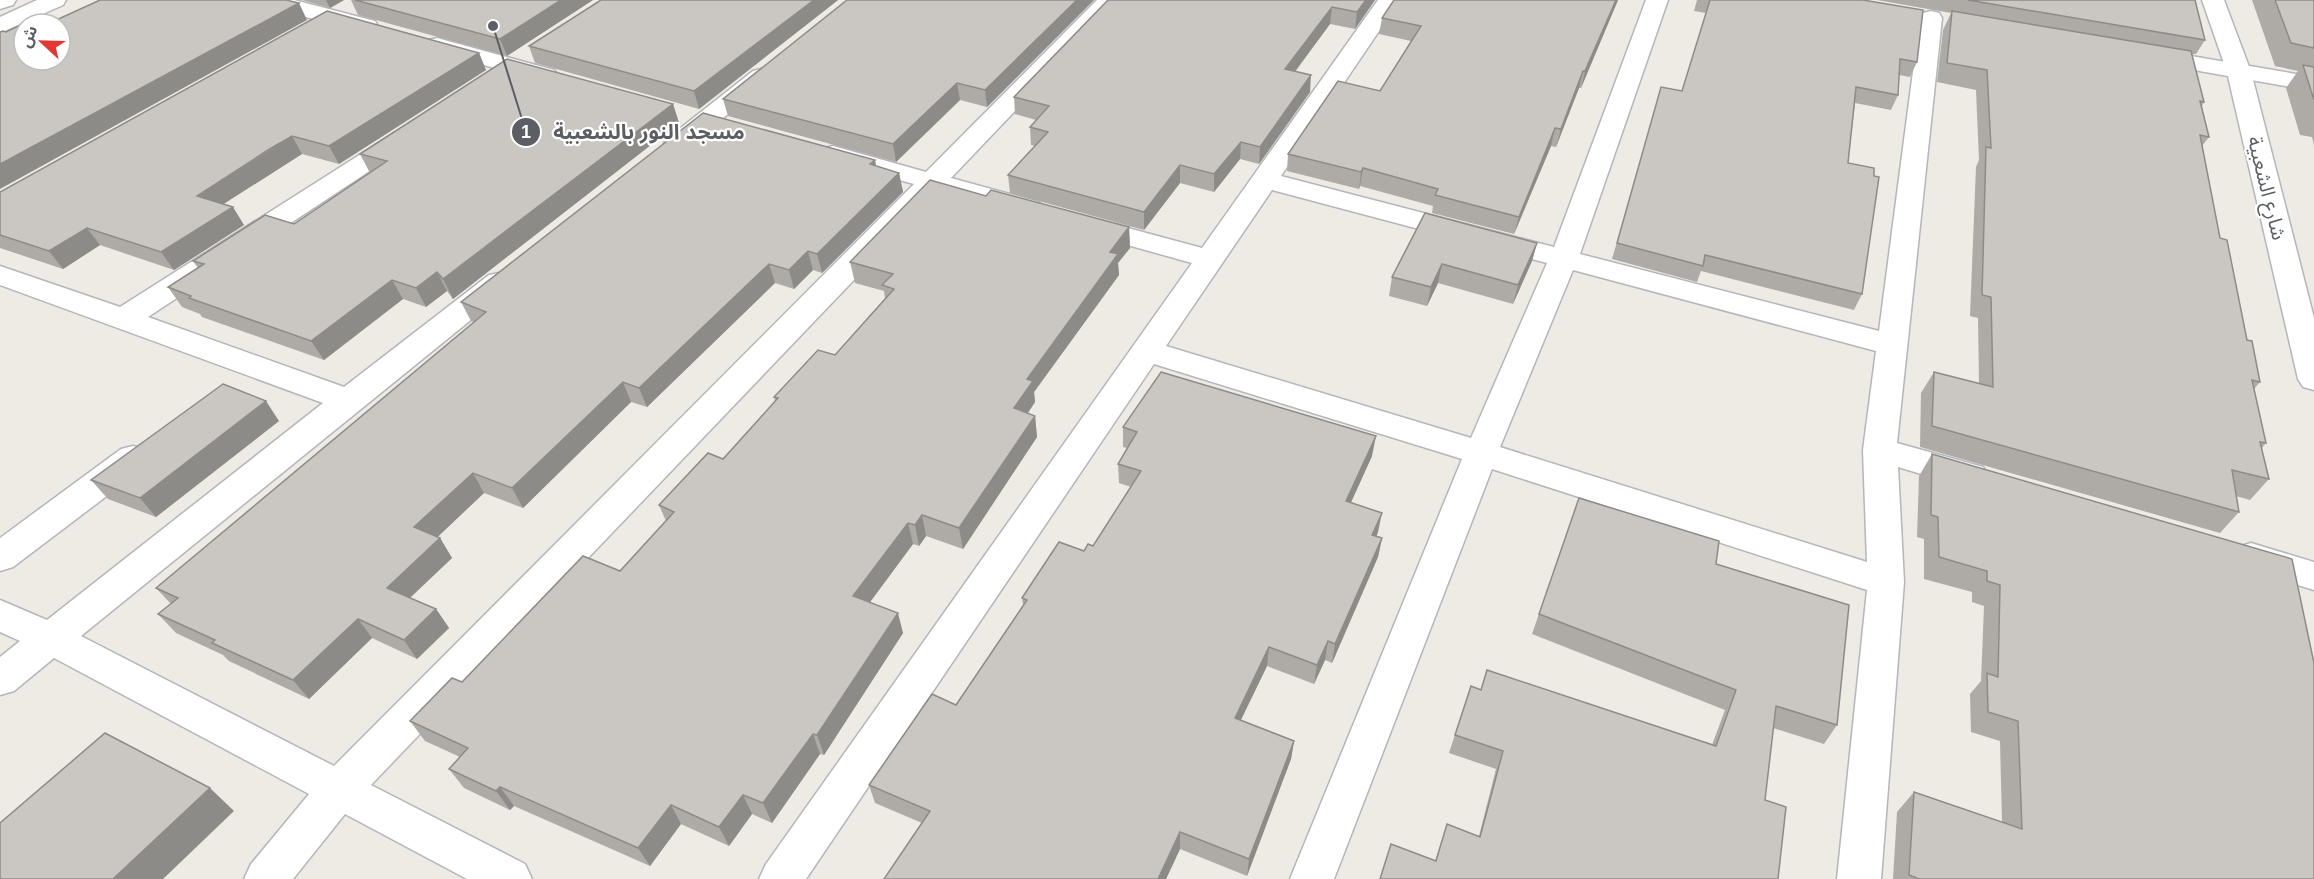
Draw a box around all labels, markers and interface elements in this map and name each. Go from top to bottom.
north arrow [12,12,72,72]
text: ش [17,23,41,50]
callout: مسجد النور بالشعبية [511,112,757,151]
text: مسجد النور بالشعبية [553,120,745,144]
text: 1 [521,122,531,142]
street label: شارع الشعبية [2240,134,2290,243]

